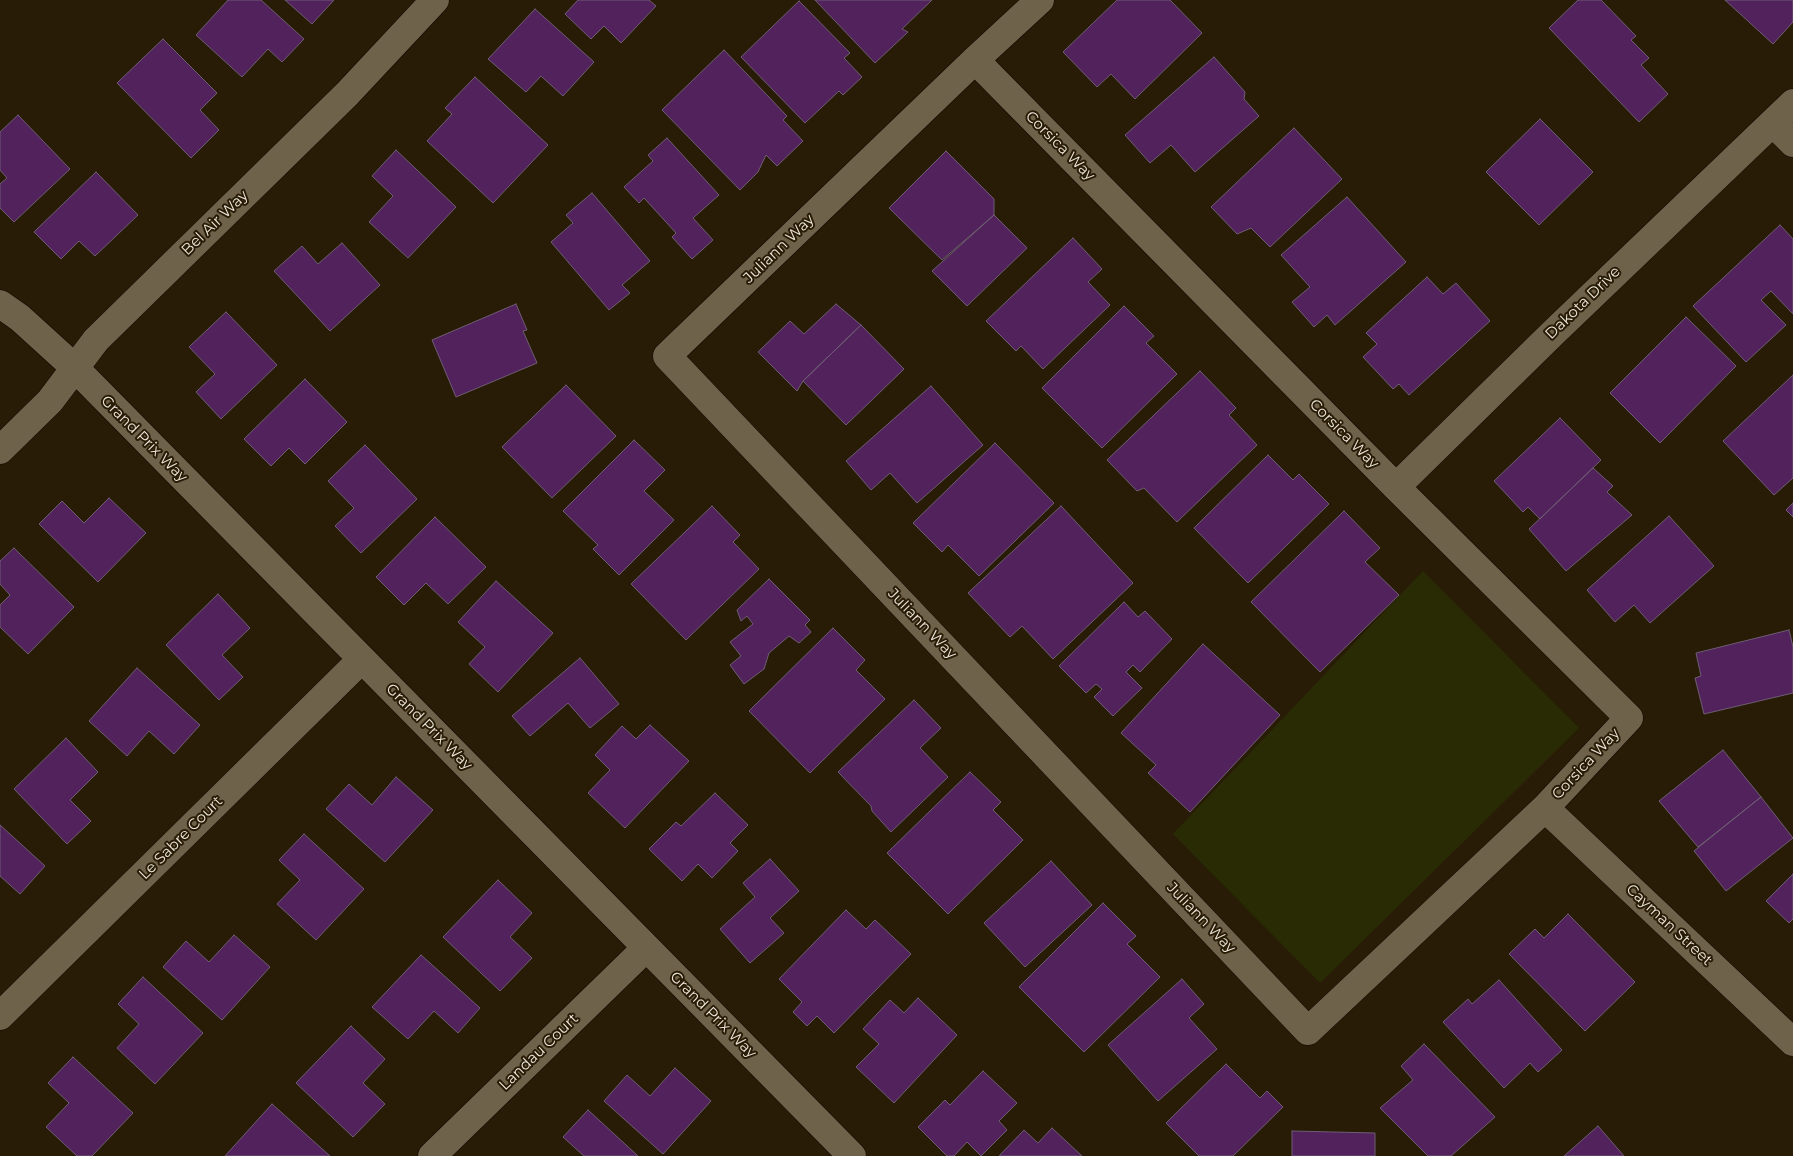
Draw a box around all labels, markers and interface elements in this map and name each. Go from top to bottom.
street label: Corsica Way [1022,108,1098,184]
street label: Bel Air Way [178,187,252,259]
street label: Juliann Way [740,211,818,287]
street label: Dakota Drive [1542,263,1624,343]
street label: Grand Prix Way [97,392,191,486]
street label: Corsica Way [1306,396,1382,472]
street label: Juliann Way [884,585,960,663]
street label: Grand Prix Way [382,680,476,774]
street label: Corsica Way [1548,725,1624,803]
street label: Le Sabre Court [135,792,227,884]
street label: Juliann Way [1163,879,1239,957]
street label: Cayman Street [1622,880,1716,970]
street label: Grand Prix Way [666,968,760,1062]
street label: Landau Court [496,1010,582,1094]

